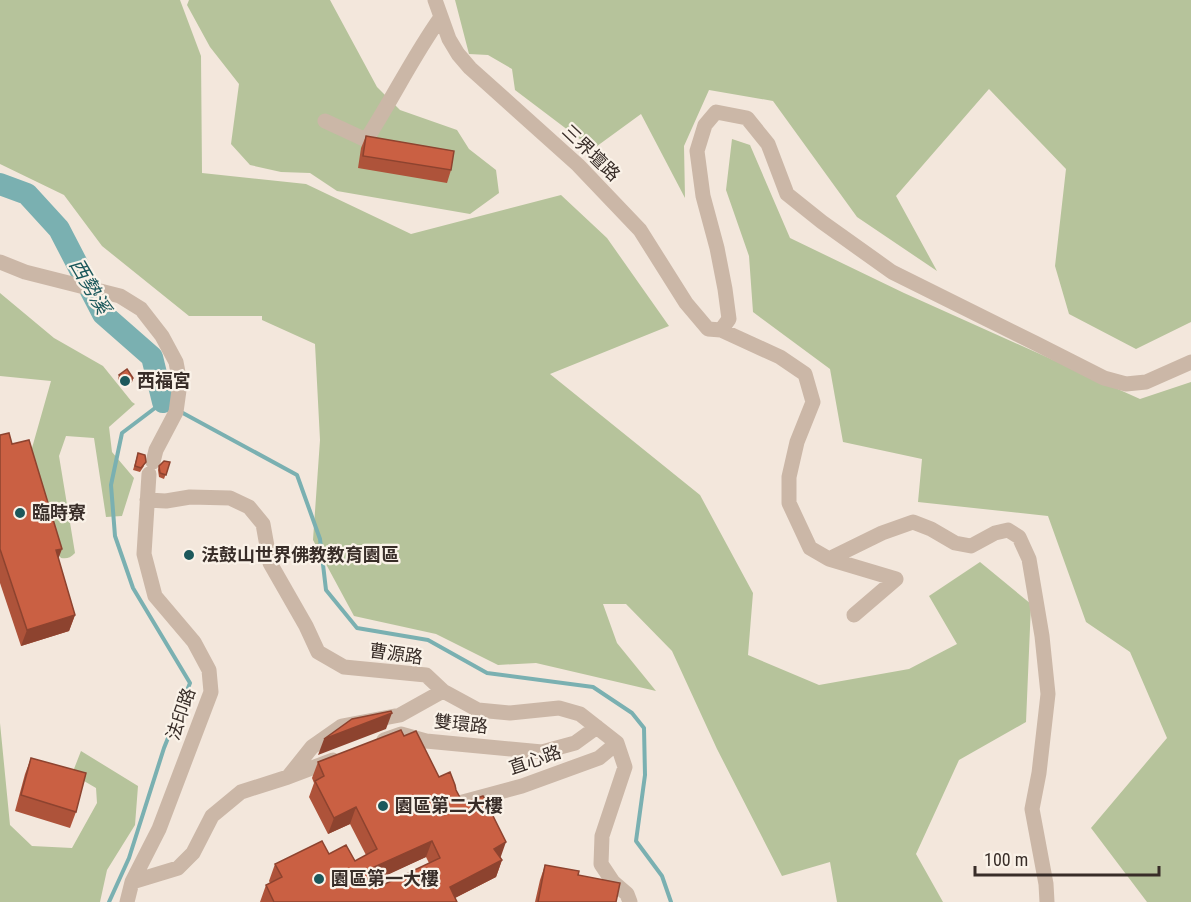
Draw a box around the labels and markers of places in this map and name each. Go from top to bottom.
place label: 西福宮 [137,370,191,391]
marker: 西福宮 [118,374,132,388]
place label: 臨時寮 [32,502,86,523]
marker: 臨時寮 [13,506,27,520]
place label: 法鼓山世界佛教教育園區 [201,544,399,565]
marker: 法鼓山世界佛教教育園區 [182,548,196,562]
place label: 園區第二大樓 [395,795,503,816]
marker: 園區第二大樓 [376,799,390,813]
place label: 園區第一大樓 [331,868,439,889]
marker: 園區第一大樓 [312,872,326,886]

